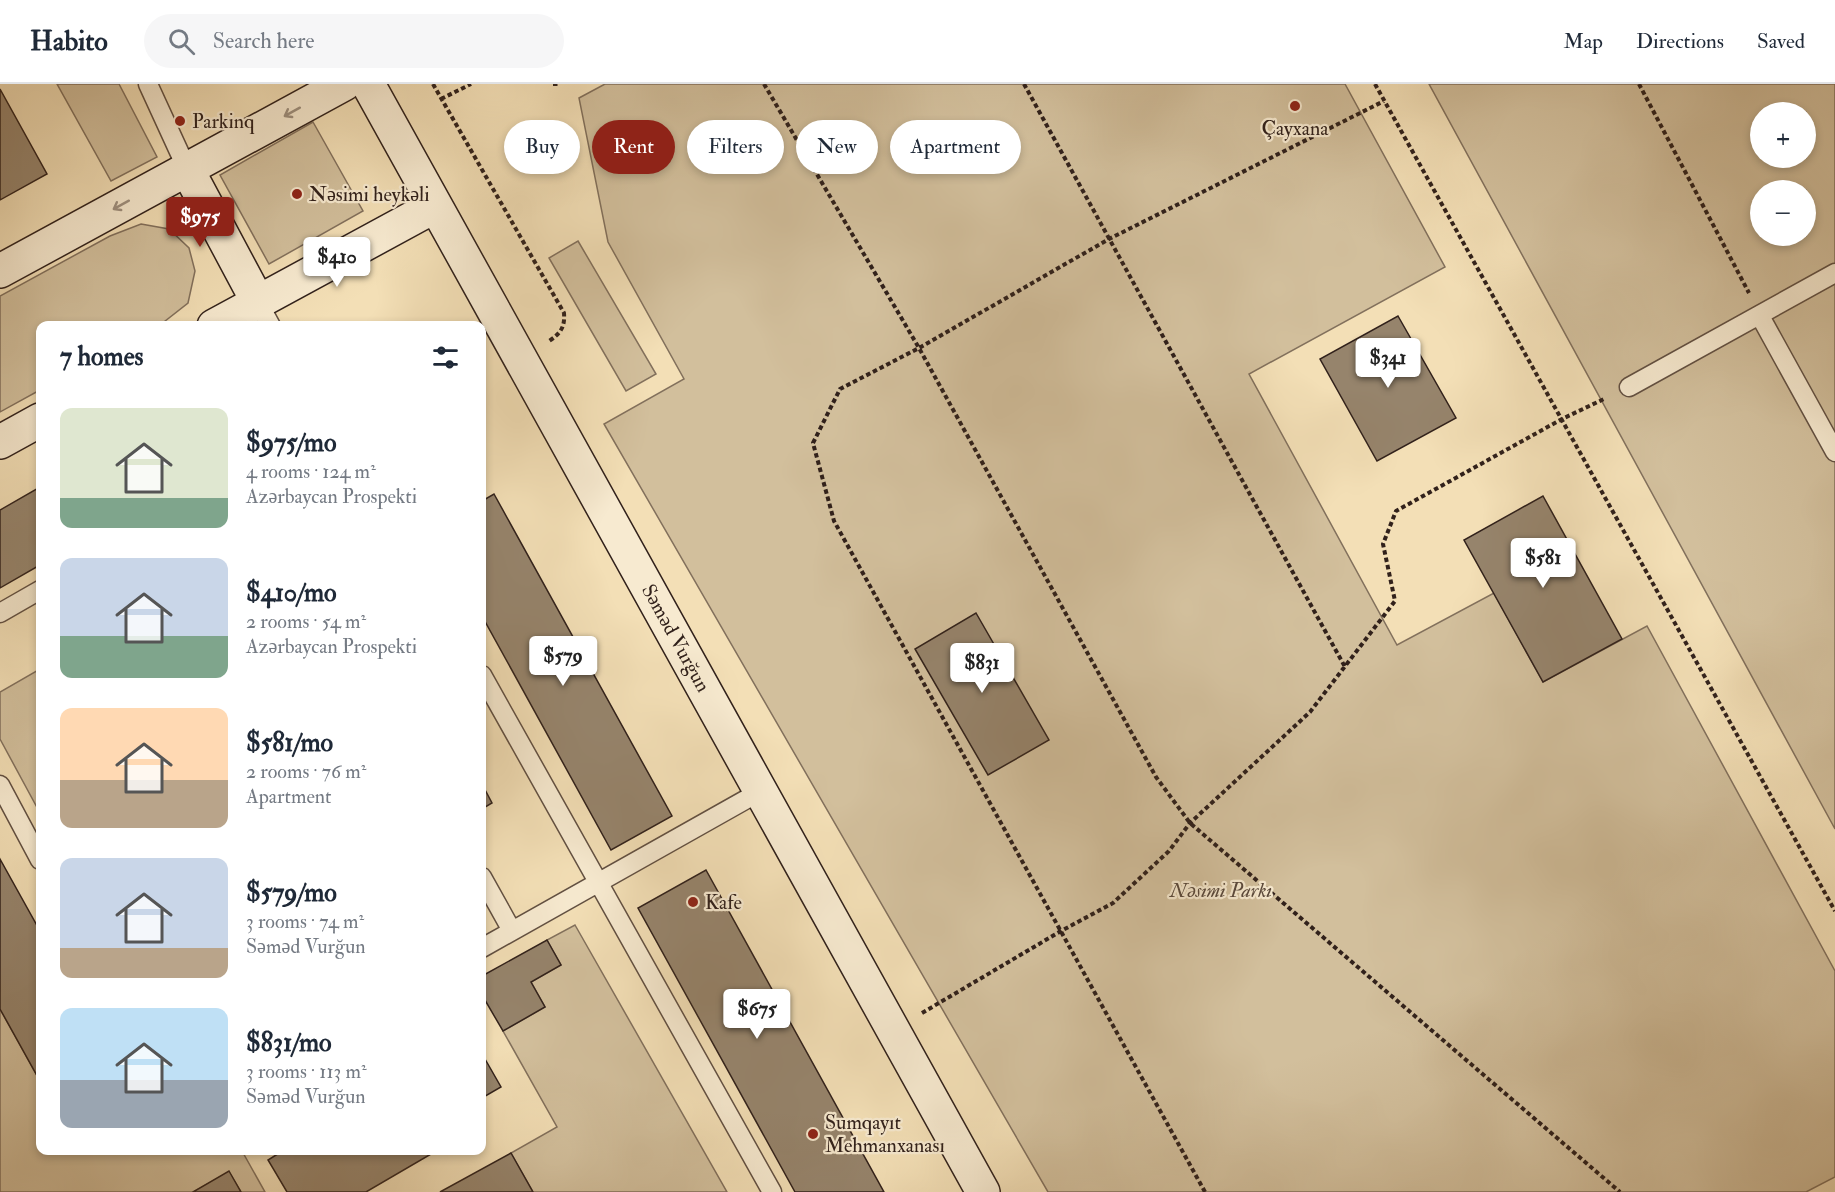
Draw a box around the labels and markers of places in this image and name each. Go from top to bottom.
marker: Çayxana [1288,99,1302,113]
place label: Parkinq [192,109,255,134]
marker: Parkinq [173,114,187,128]
place label: Çayxana [1261,116,1329,141]
place label: Nəsimi heykəli [309,182,430,207]
marker: Nəsimi heykəli [290,187,304,201]
pin: $975 [164,197,236,248]
pin: $410 [301,237,373,288]
pin: $341 [1352,338,1424,389]
pin: $581 [1507,538,1579,589]
pin: $579 [527,636,599,687]
pin: $831 [946,643,1018,694]
place label: Kafe [705,890,742,915]
marker: Kafe [686,895,700,909]
pin: $675 [721,989,793,1040]
place label: Sumqayıt Mehmanxanası [825,1110,945,1158]
marker: Sumqayıt Mehmanxanası [806,1127,820,1141]

